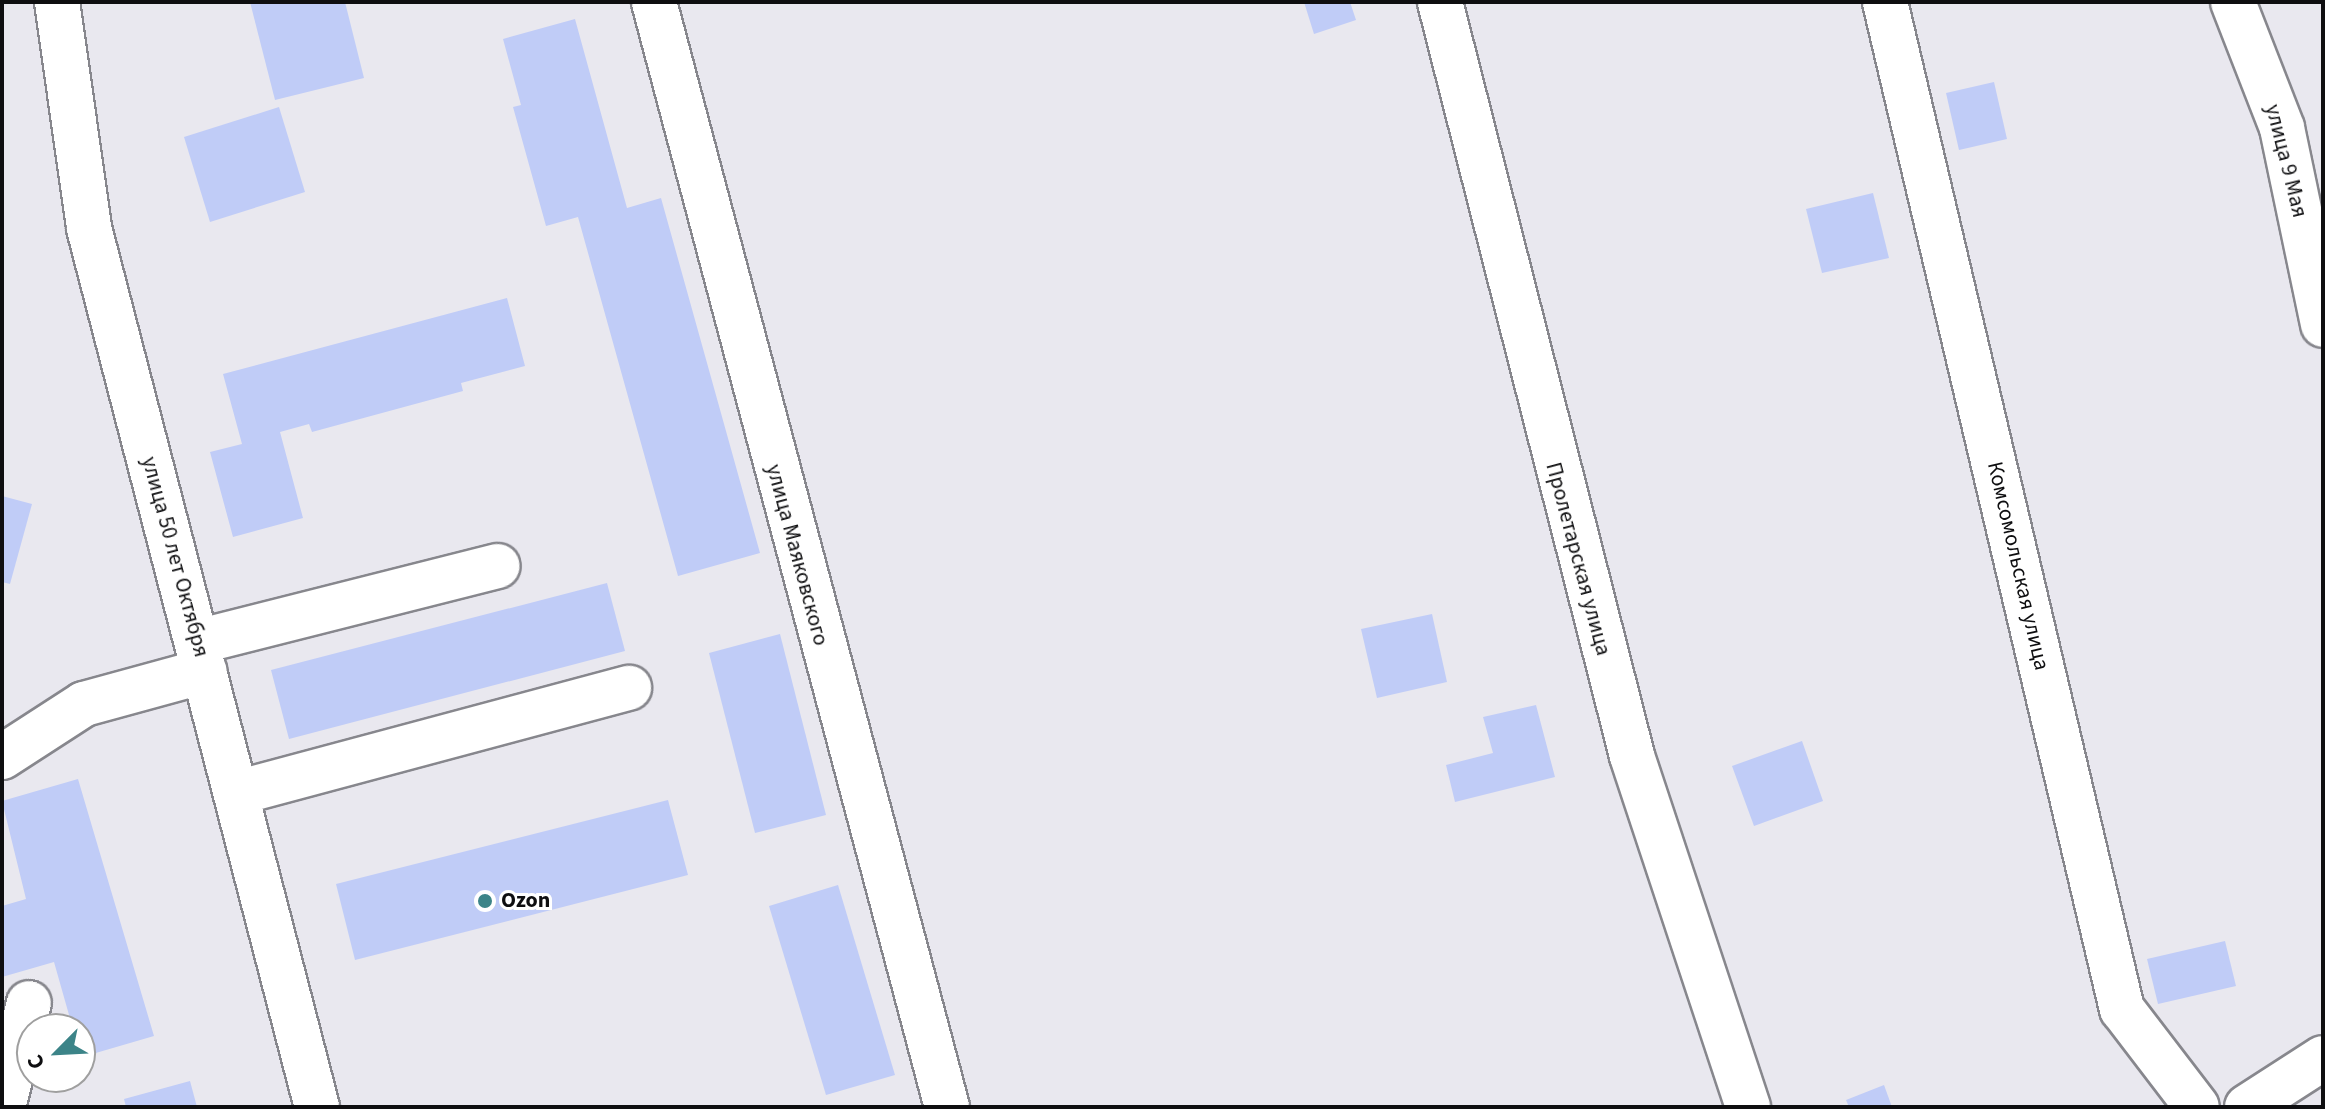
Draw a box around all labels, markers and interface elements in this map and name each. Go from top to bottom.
street label: улица 9 Мая [2259,102,2313,220]
street label: улица 50 лет Октября [136,454,214,660]
street label: Комсомольская улица [1981,459,2055,673]
street label: Пролетарская улица [1540,460,1616,658]
street label: улица Маяковского [760,461,834,649]
place label: Ozon [501,888,550,914]
marker: Ozon [476,892,494,910]
north arrow [16,1013,96,1093]
text: С [19,1050,53,1074]

